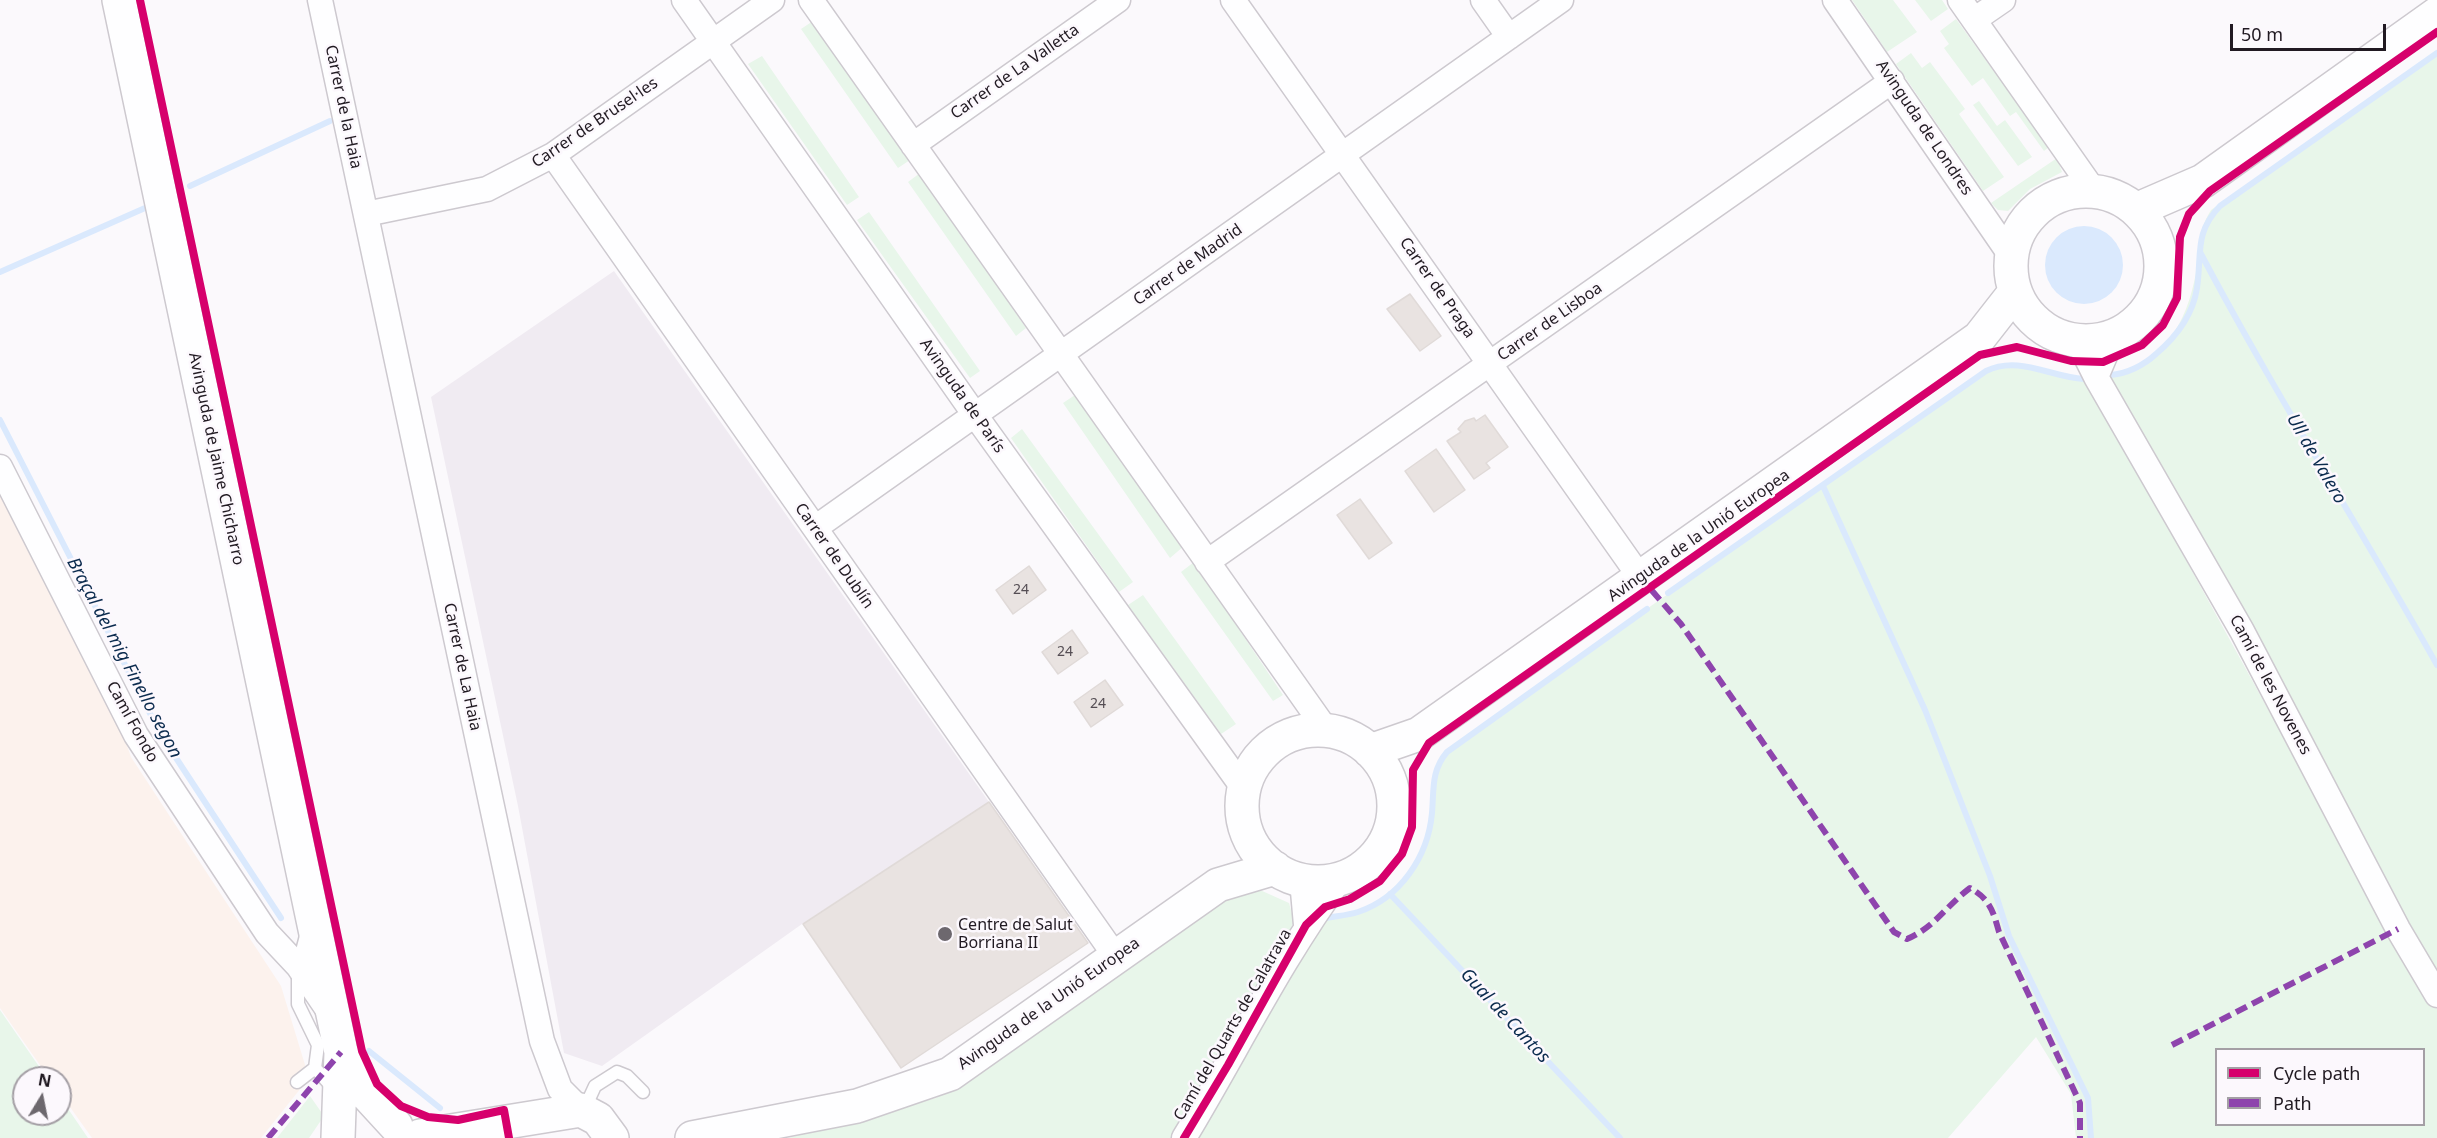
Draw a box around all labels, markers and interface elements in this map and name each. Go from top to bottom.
scale bar [2233,12,2389,50]
street label: Carrer de La Valletta [947,20,1083,124]
text: 50 m [2241,22,2283,46]
street label: Carrer de la Haia [321,43,365,171]
street label: Avinguda de Londres [1872,57,1976,199]
street label: Carrer de Brusel·les [528,74,662,172]
street label: Carrer de Madrid [1130,220,1246,310]
street label: Carrer de Praga [1395,234,1479,342]
street label: Carrer de Lisboa [1494,279,1606,365]
street label: Avinguda de París [915,335,1009,457]
street label: Avinguda de Jaime Chicharro [184,351,248,567]
water label: Ull de Valero [2281,410,2351,508]
street label: Avinguda de la Unió Europea [1604,466,1794,606]
street label: Carrer de Dublín [790,500,878,612]
water label: Braçal del mig Finello segon [62,554,186,762]
house number: 24 [1013,582,1029,598]
street label: Carrer de La Haia [439,601,485,733]
street label: Camí de les Novenes [2225,612,2315,758]
house number: 24 [1057,644,1073,660]
street label: Camí Fondo [102,678,162,766]
house number: 24 [1090,696,1106,712]
place label: Centre de Salut Borriana II [958,915,1073,953]
marker: Centre de Salut Borriana II [936,925,954,943]
street label: Camí del Quarts de Calatrava [1170,926,1296,1124]
street label: Avinguda de la Unió Europea [954,934,1144,1074]
water label: Gual de Cantos [1456,964,1554,1068]
legend [2215,1048,2425,1126]
text: Cycle path [2273,1061,2360,1085]
north arrow [12,1066,72,1126]
text: N [36,1068,53,1092]
text: Path [2273,1091,2312,1115]

